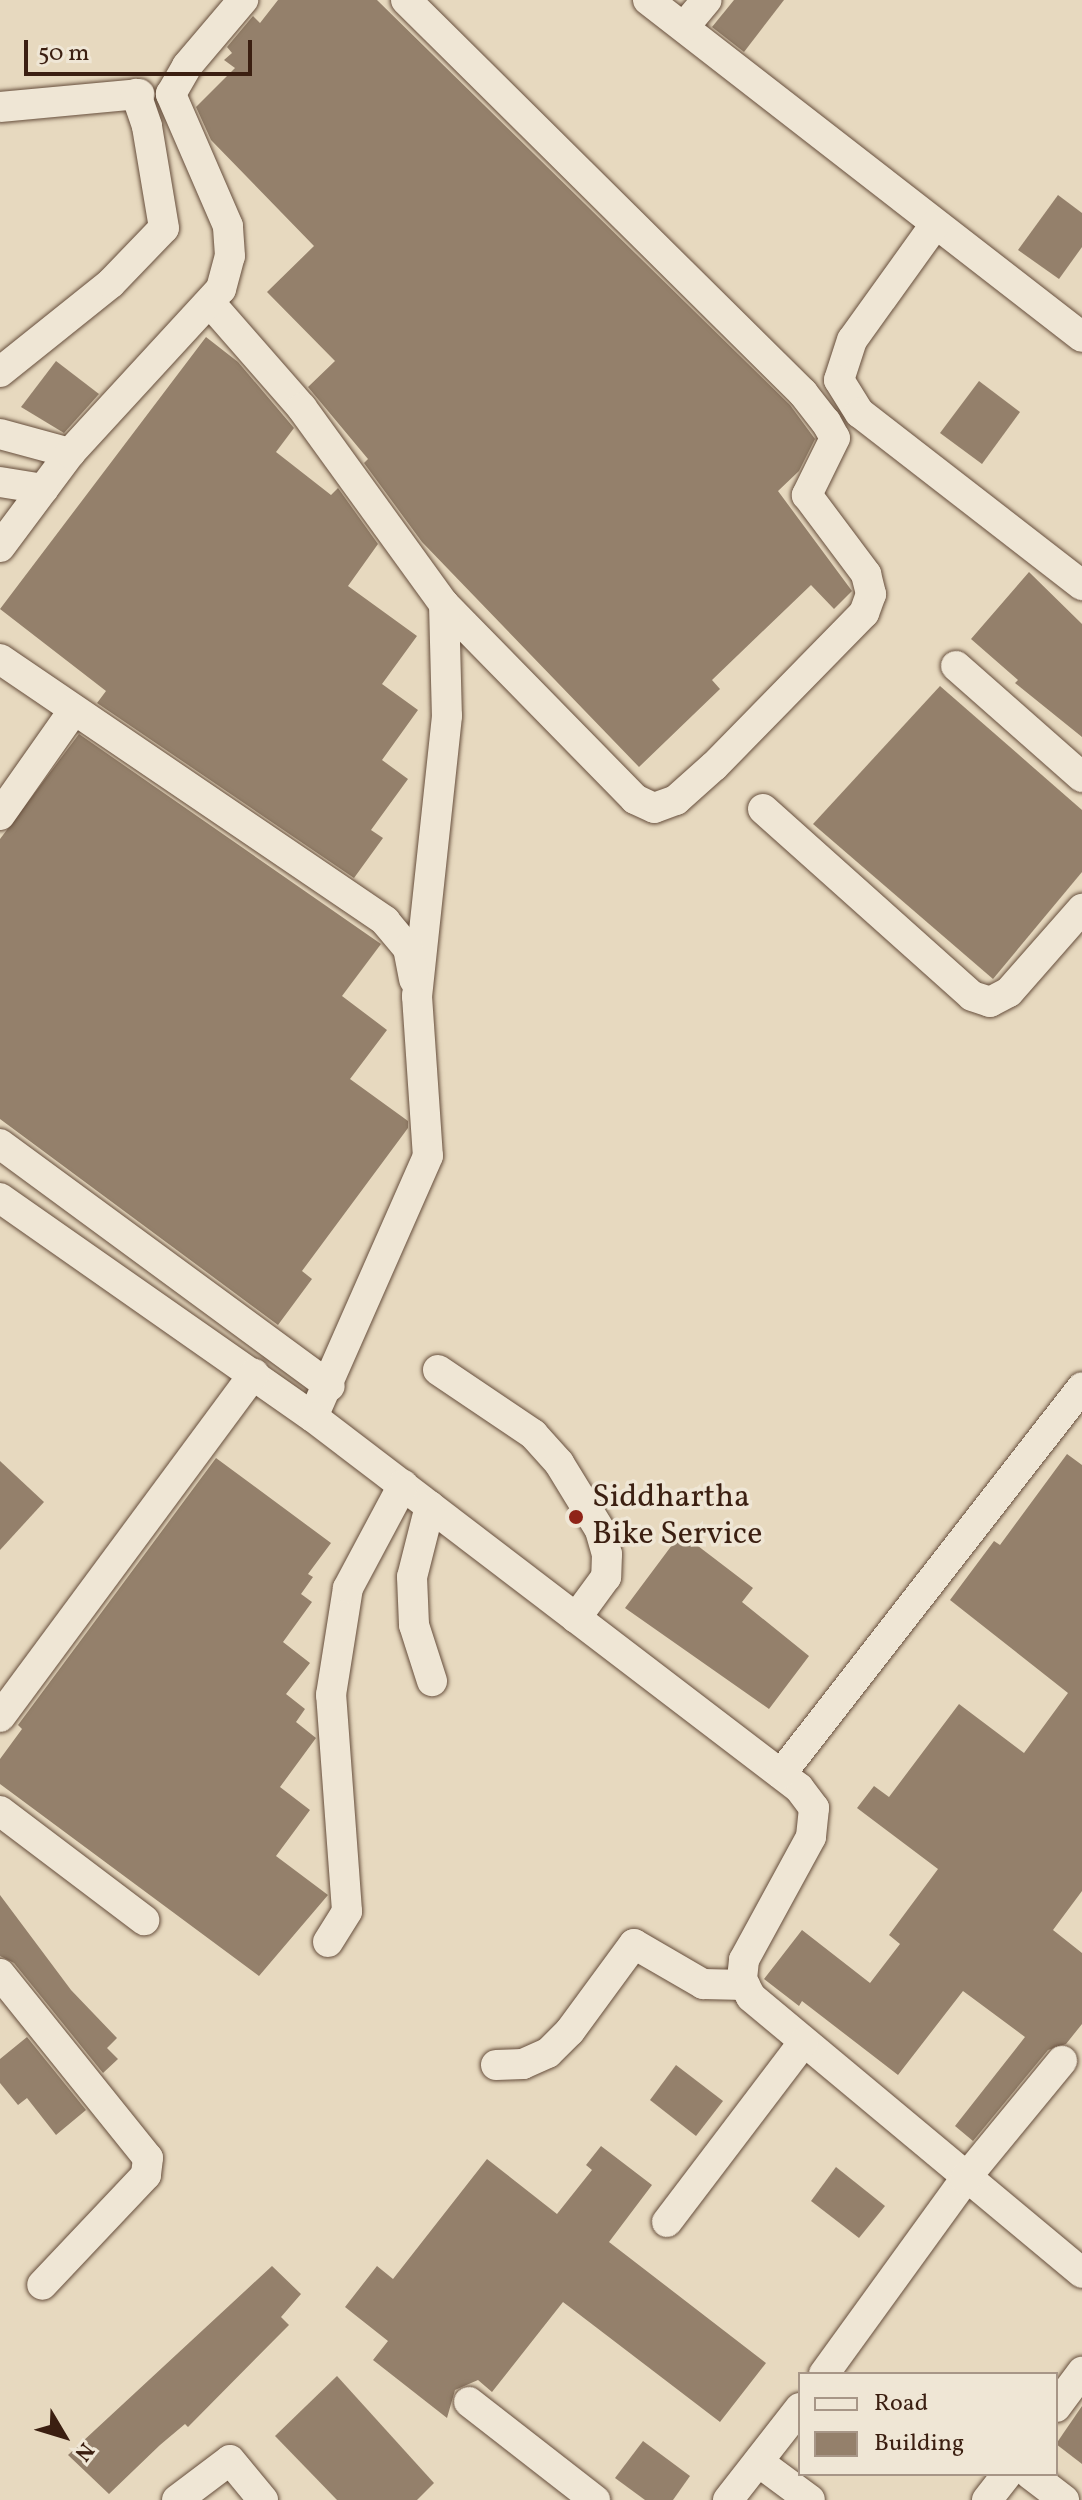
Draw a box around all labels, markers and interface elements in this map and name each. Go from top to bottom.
scale bar [28,24,256,74]
text: 50 m [38,37,90,71]
place label: Siddhartha Bike Service [592,1480,762,1555]
marker: Siddhartha Bike Service [567,1508,585,1526]
legend [798,2372,1058,2476]
text: Road [874,2387,928,2421]
north arrow [24,2396,104,2476]
text: Building [874,2427,964,2461]
text: N [66,2435,100,2467]

